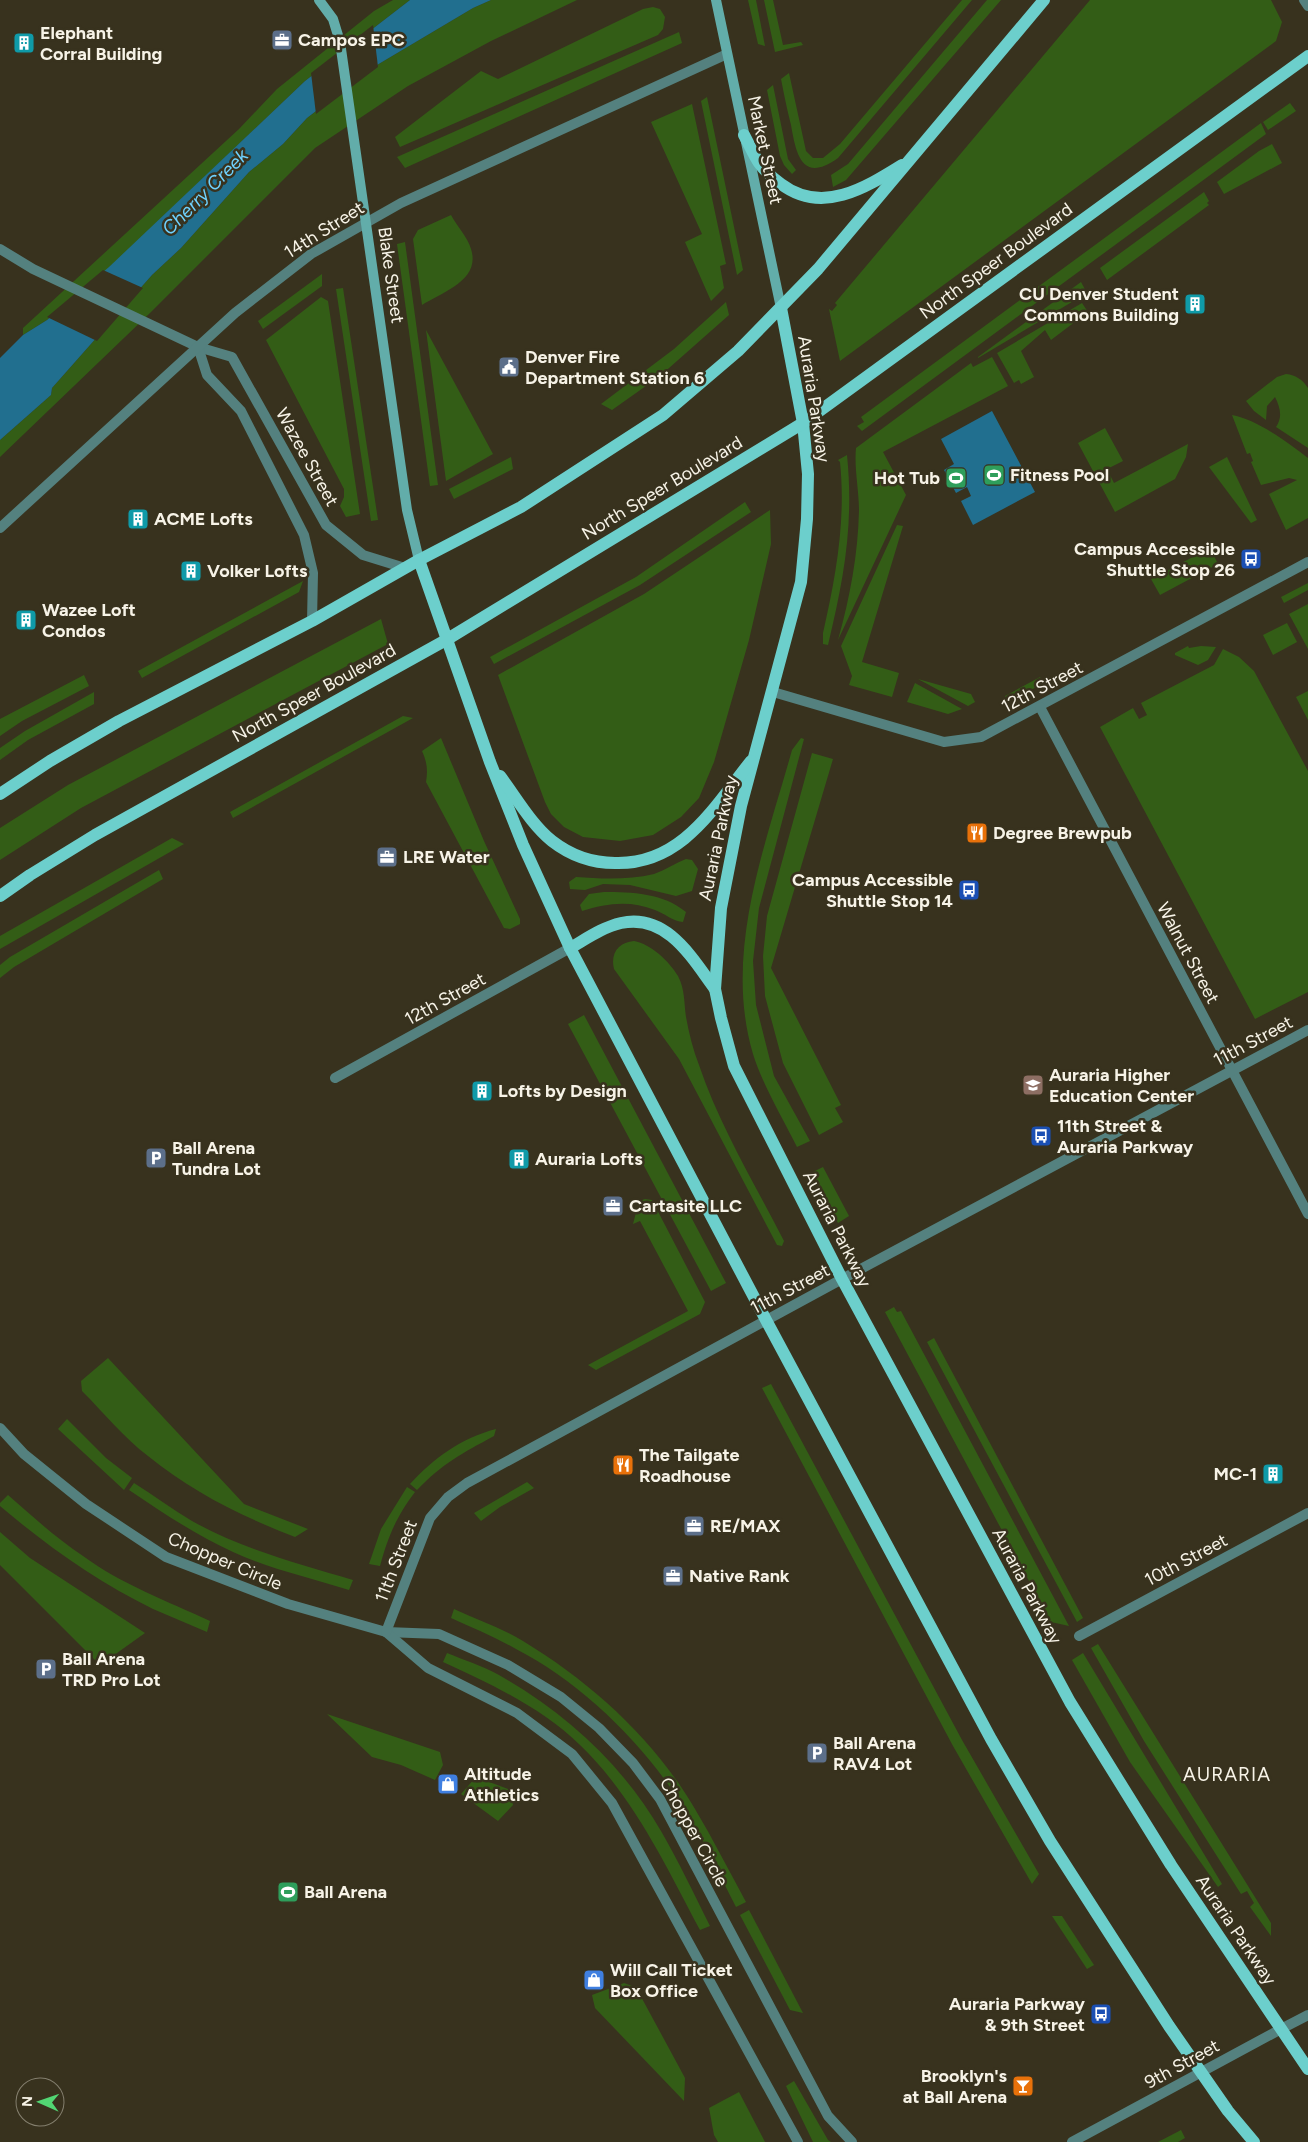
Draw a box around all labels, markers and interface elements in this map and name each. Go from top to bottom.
place label: Elephant Corral Building [40,22,162,65]
office icon: Campos EPC [270,28,294,52]
place label: Campos EPC [298,29,405,51]
building icon: Elephant Corral Building [12,31,36,55]
street label: Market Street [743,94,787,207]
water label: Cherry Creek [157,144,253,240]
street label: 14th Street [280,197,368,263]
street label: North Speer Boulevard [915,198,1077,324]
street label: Blake Street [373,225,409,325]
place label: CU Denver Student Commons Building [1019,283,1179,326]
building icon: CU Denver Student Commons Building [1183,292,1207,316]
street label: Auraria Parkway [793,334,835,464]
place label: Denver Fire Department Station 6 [525,346,704,389]
public building icon: Denver Fire Department Station 6 [497,355,521,379]
street label: Wazee Street [271,404,343,510]
street label: North Speer Boulevard [578,431,746,545]
sports icon: Fitness Pool [982,463,1006,487]
place label: Fitness Pool [1010,464,1109,486]
sports icon: Hot Tub [944,466,968,490]
place label: Hot Tub [874,467,940,489]
building icon: ACME Lofts [126,507,150,531]
place label: ACME Lofts [154,508,253,530]
place label: Campus Accessible Shuttle Stop 26 [1074,538,1235,581]
bus stop icon: Campus Accessible Shuttle Stop 26 [1239,547,1263,571]
building icon: Volker Lofts [179,559,203,583]
place label: Volker Lofts [207,560,308,582]
place label: Wazee Loft Condos [42,599,136,642]
building icon: Wazee Loft Condos [14,608,38,632]
street label: North Speer Boulevard [228,639,400,747]
street label: 12th Street [997,656,1087,718]
street label: Auraria Parkway [694,773,742,903]
restaurant icon: Degree Brewpub [965,821,989,845]
place label: Degree Brewpub [993,822,1132,844]
office icon: LRE Water [375,845,399,869]
place label: LRE Water [403,846,490,868]
place label: Campus Accessible Shuttle Stop 14 [792,869,953,912]
bus stop icon: Campus Accessible Shuttle Stop 14 [957,878,981,902]
street label: Walnut Street [1152,899,1224,1008]
street label: 12th Street [401,968,490,1030]
street label: 11th Street [1210,1011,1297,1071]
place label: Auraria Higher Education Center [1049,1064,1194,1107]
school or university icon: Auraria Higher Education Center [1021,1073,1045,1097]
building icon: Lofts by Design [470,1079,494,1103]
place label: Lofts by Design [498,1080,627,1102]
place label: 11th Street & Auraria Parkway [1057,1115,1194,1158]
bus stop icon: 11th Street & Auraria Parkway [1029,1124,1053,1148]
place label: Ball Arena Tundra Lot [172,1137,261,1180]
parking icon: Ball Arena Tundra Lot [144,1146,168,1170]
building icon: Auraria Lofts [507,1147,531,1171]
place label: Auraria Lofts [535,1148,643,1170]
street label: Auraria Parkway [798,1167,876,1292]
office icon: Cartasite LLC [601,1194,625,1218]
place label: Cartasite LLC [629,1195,742,1217]
street label: 11th Street [747,1259,834,1319]
place label: The Tailgate Roadhouse [639,1444,740,1487]
restaurant icon: The Tailgate Roadhouse [611,1453,635,1477]
building icon: MC-1 [1261,1462,1285,1486]
place label: MC-1 [1214,1463,1257,1485]
office icon: RE/MAX [682,1514,706,1538]
place label: RE/MAX [710,1515,781,1537]
street label: 11th Street [370,1516,422,1605]
street label: Auraria Parkway [987,1524,1067,1648]
street label: Chopper Circle [165,1527,286,1595]
street label: 10th Street [1141,1529,1231,1591]
office icon: Native Rank [661,1564,685,1588]
place label: Native Rank [689,1565,790,1587]
place label: Ball Arena TRD Pro Lot [62,1648,161,1691]
parking icon: Ball Arena TRD Pro Lot [34,1657,58,1681]
place label: Ball Arena RAV4 Lot [833,1732,916,1775]
parking icon: Ball Arena RAV4 Lot [805,1741,829,1765]
place label: Altitude Athletics [464,1763,540,1806]
district label: AURARIA [1183,1763,1271,1786]
shop icon: Altitude Athletics [436,1772,460,1796]
street label: Chopper Circle [655,1773,733,1891]
street label: Auraria Parkway [1191,1871,1281,1990]
sports icon: Ball Arena [276,1880,300,1904]
place label: Ball Arena [304,1881,387,1903]
place label: Will Call Ticket Box Office [610,1959,733,2002]
shop icon: Will Call Ticket Box Office [582,1968,606,1992]
place label: Auraria Parkway & 9th Street [949,1993,1086,2036]
bus stop icon: Auraria Parkway & 9th Street [1089,2002,1113,2026]
street label: 9th Street [1141,2034,1223,2093]
place label: Brooklyn's at Ball Arena [903,2065,1008,2108]
bar icon: Brooklyn's at Ball Arena [1011,2074,1035,2098]
north arrow [15,2077,65,2127]
text: N [19,2096,36,2107]

